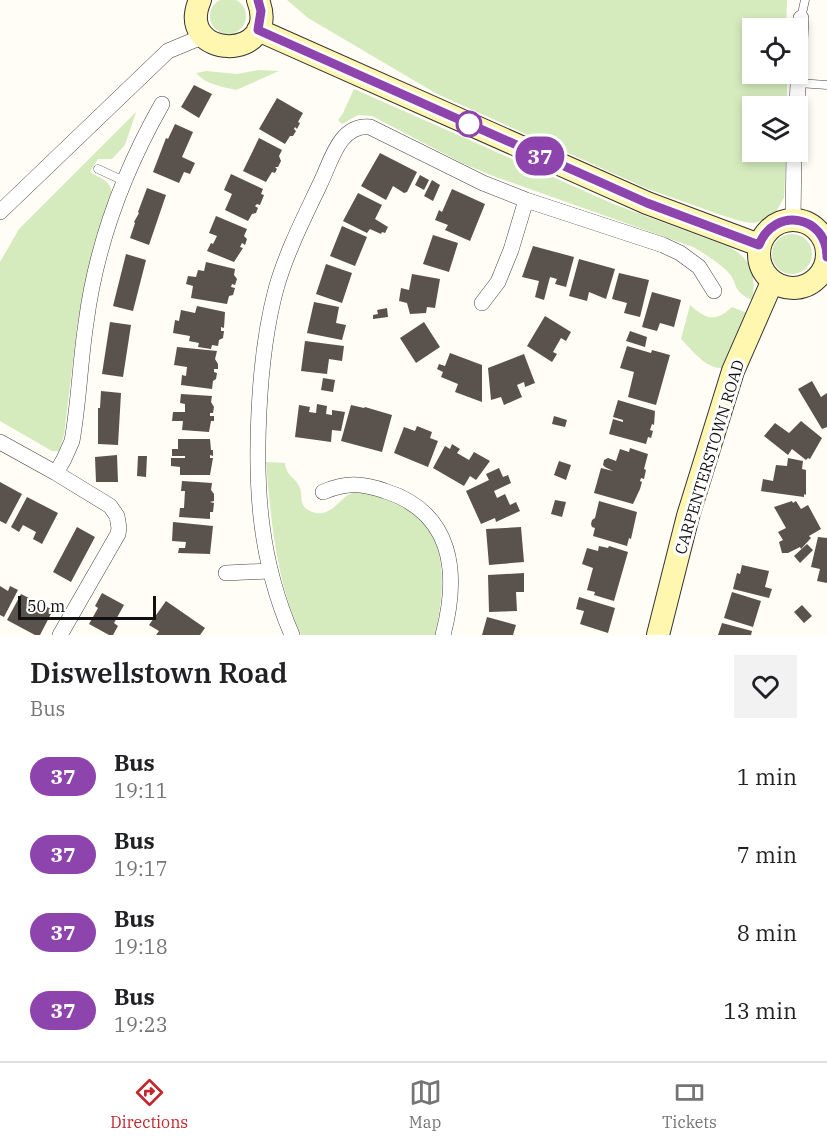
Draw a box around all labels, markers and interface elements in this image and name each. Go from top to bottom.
map controls [742,18,808,162]
button: locate [742,18,808,84]
button: layers [742,96,808,162]
unlabelled marker [456,111,482,137]
line badge: 37 [513,136,567,176]
text: 37 [527,142,553,170]
street label: CARPENTERSTOWN ROAD [670,357,748,557]
scale bar [18,593,156,620]
text: 50 m [27,596,65,616]
text: Diswellstown Road [30,654,287,691]
button: heart [734,655,797,718]
text: Bus [30,695,65,722]
text: Bus [114,748,155,777]
text: 37 [50,762,76,790]
text: 1 min [737,762,797,791]
text: 19:11 [114,777,168,804]
text: Bus [114,826,155,855]
text: 37 [50,840,76,868]
text: 7 min [737,840,797,869]
text: 19:17 [114,855,168,882]
text: Bus [114,904,155,933]
text: 37 [50,918,76,946]
text: 8 min [737,918,797,947]
text: 19:18 [114,933,168,960]
text: Bus [114,982,155,1011]
text: 37 [50,996,76,1024]
text: 13 min [724,996,797,1025]
text: 19:23 [114,1011,168,1038]
tab: Directions [110,1076,188,1132]
tab: Map [409,1076,442,1132]
tab: Tickets [662,1076,717,1132]

